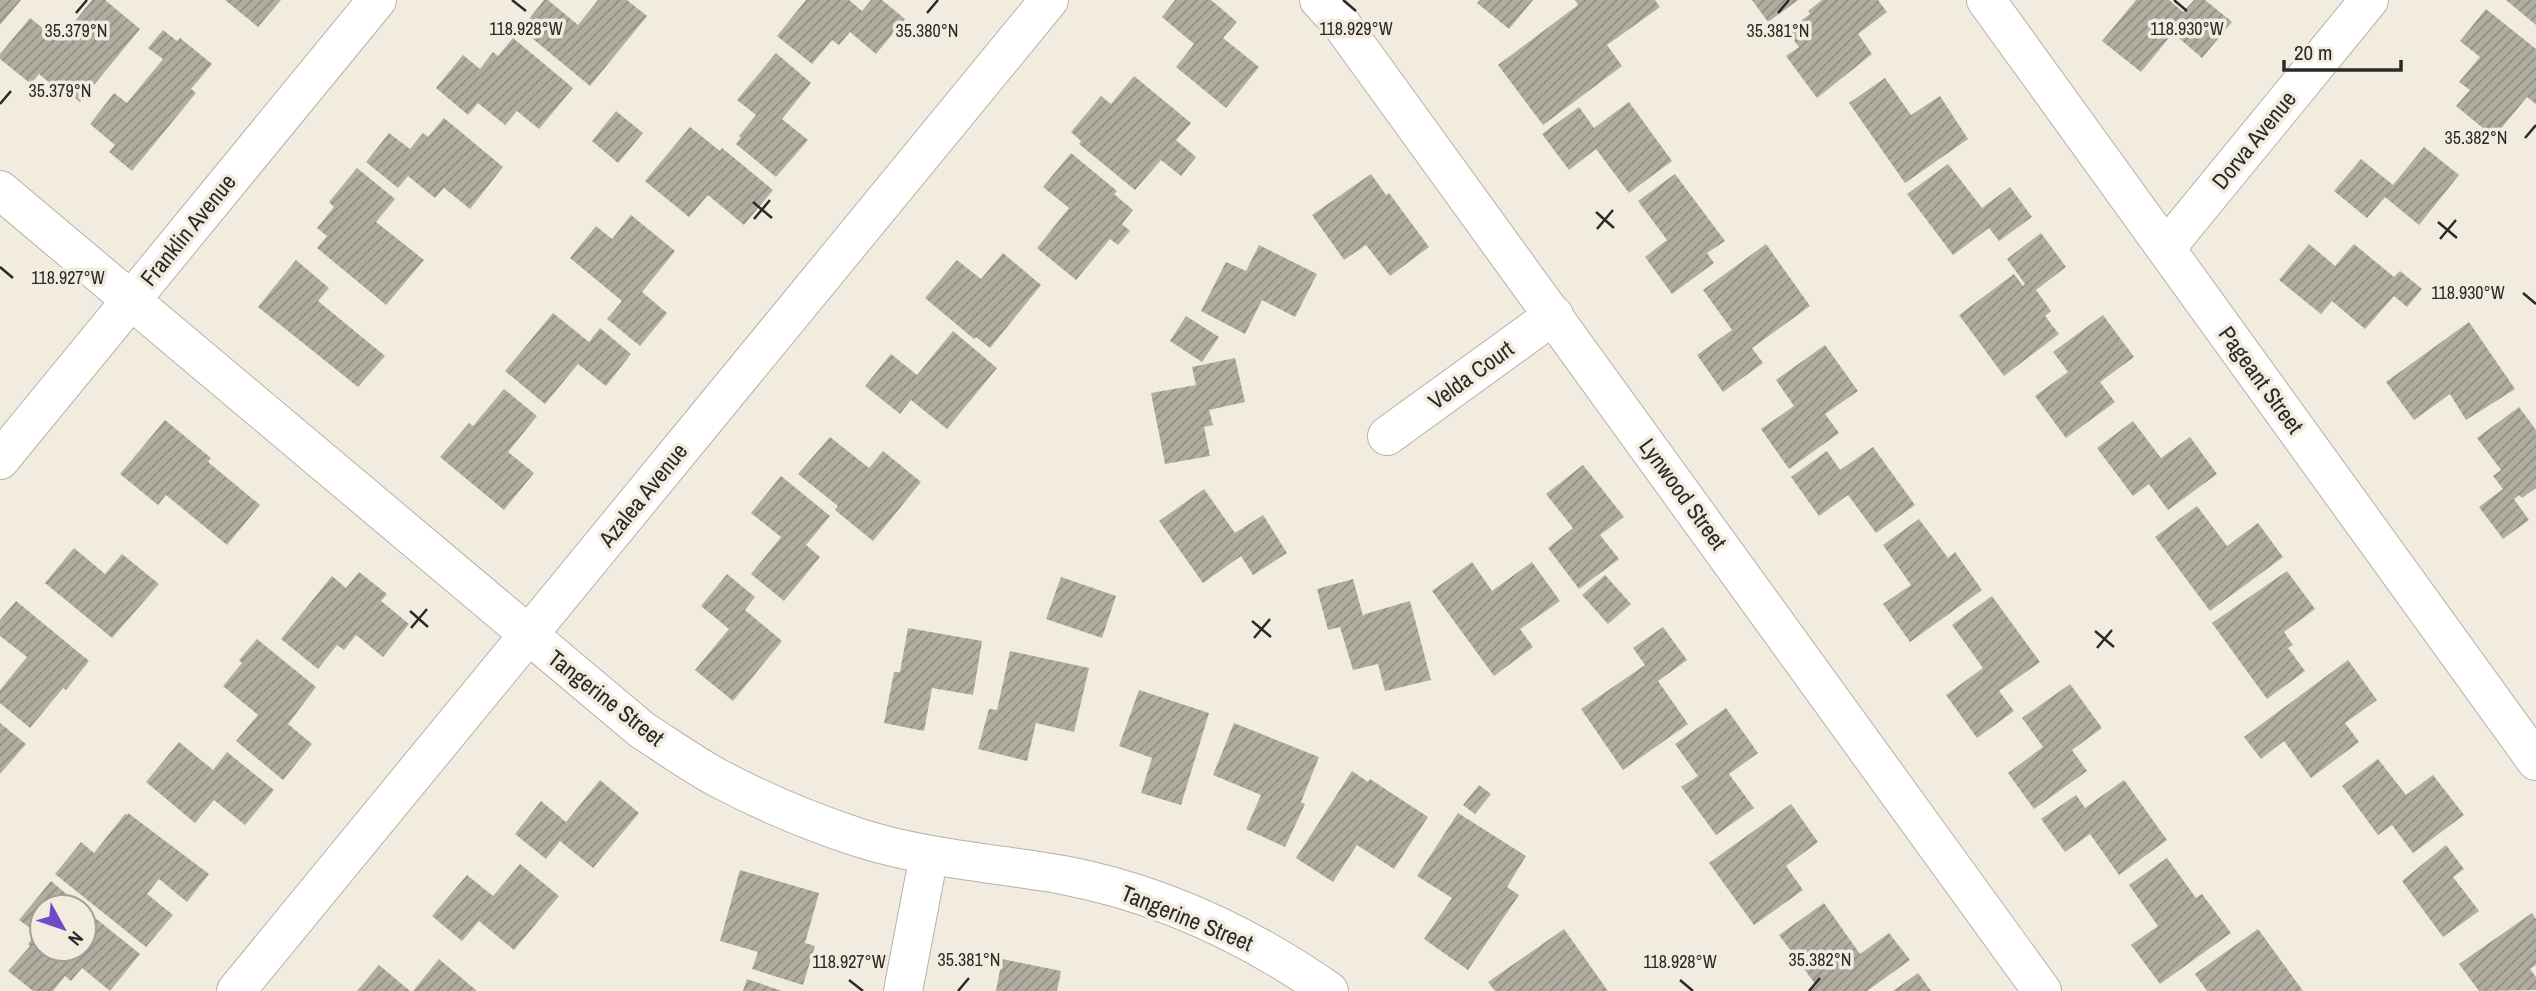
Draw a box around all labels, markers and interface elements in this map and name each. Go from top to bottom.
text: 118.928°W [489,16,563,41]
text: 118.929°W [1319,16,1393,41]
text: 118.930°W [2150,16,2224,41]
text: 35.379°N [45,18,108,43]
text: 35.380°N [896,18,959,43]
text: 35.381°N [1747,18,1810,43]
scale bar [2284,28,2401,72]
text: 20 m [2294,38,2332,67]
text: 35.379°N [29,78,92,103]
street label: Dorva Avenue [2204,84,2303,195]
text: 35.382°N [2445,125,2508,150]
street label: Franklin Avenue [133,167,242,292]
text: 118.927°W [31,265,105,290]
text: 118.930°W [2431,280,2505,305]
street label: Pageant Street [2212,320,2311,440]
street label: Velda Court [1422,333,1520,416]
street label: Lynwood Street [1633,432,1734,556]
street label: Azalea Avenue [590,436,694,554]
street label: Tangerine Street [542,642,671,753]
street label: Tangerine Street [1117,877,1258,958]
north arrow [28,893,98,963]
text: N [62,926,90,952]
text: 35.381°N [938,947,1001,972]
text: 35.382°N [1789,947,1852,972]
text: 118.927°W [812,949,886,974]
text: 118.928°W [1643,949,1717,974]

